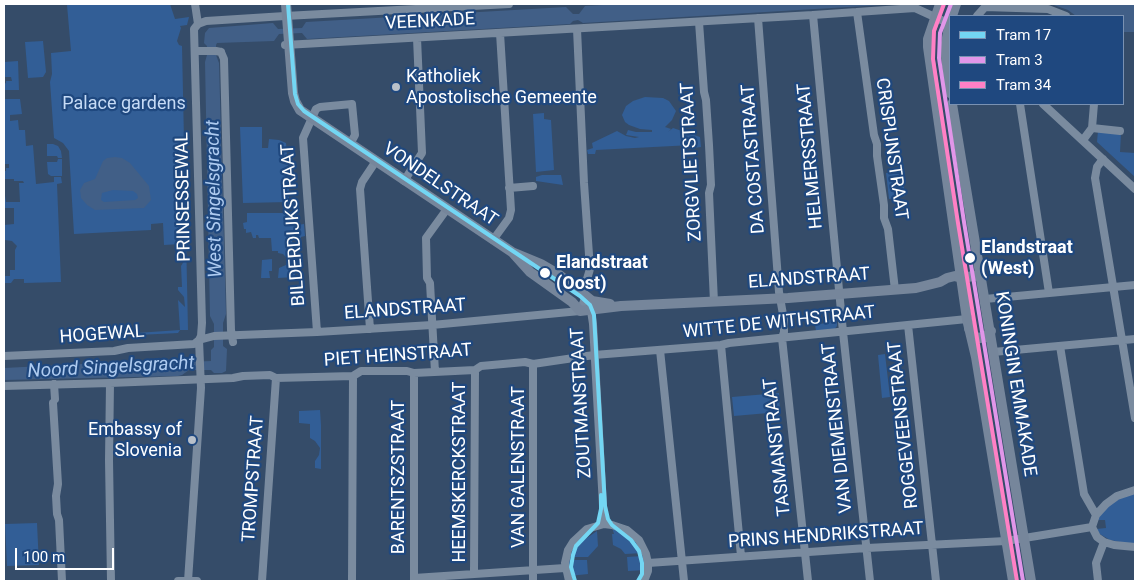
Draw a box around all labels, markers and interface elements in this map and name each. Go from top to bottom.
street label: VEENKADE [385,9,475,35]
legend [949,15,1124,105]
text: Tram 17 [996,26,1051,44]
text: Tram 3 [996,51,1043,69]
place label: Katholiek Apostolische Gemeente [406,66,597,108]
text: Tram 34 [996,76,1051,94]
street label: CRISPIJNSTRAAT [870,77,912,221]
marker: Katholiek Apostolische Gemeente [390,81,402,93]
street label: ZORGVLIETSTRAAT [677,82,707,242]
street label: HELMERSSTRAAT [794,82,828,230]
street label: DA COSTASTRAAT [738,83,770,235]
park label: Palace gardens [62,93,186,115]
water label: West Singelsgracht [202,120,228,278]
street label: PRINSESSEWAL [172,132,196,262]
street label: VONDELSTRAAT [378,139,502,231]
street label: BILDERDIJKSTRAAT [278,143,310,307]
place label: Elandstraat (West) [981,237,1073,280]
marker: Elandstraat (West) [963,251,977,265]
place label: Elandstraat (Oost) [556,252,648,294]
street label: ELANDSTRAAT [747,264,871,294]
marker: Elandstraat (Oost) [538,266,552,280]
street label: KONINGIN EMMAKADE [990,290,1040,478]
street label: ELANDSTRAAT [343,295,467,325]
street label: WITTE DE WITHSTRAAT [682,302,876,344]
street label: HOGEWAL [59,321,145,349]
street label: ZOUTMANSTRAAT [567,327,597,479]
street label: PIET HEINSTRAAT [323,340,473,372]
street label: ROGGEVEENSTRAAT [884,340,924,510]
street label: VAN DIEMENSTRAAT [818,342,858,514]
water label: Noord Singelsgracht [27,352,195,384]
street label: TASMANSTRAAT [760,377,796,517]
street label: HEEMSKERCKSTRAAT [449,382,471,562]
street label: VAN GALENSTRAAT [508,386,530,548]
street label: BARENTSZSTRAAT [388,400,410,554]
street label: TROMPSTRAAT [239,415,269,543]
place label: Embassy of Slovenia [88,419,182,462]
marker: Embassy of Slovenia [186,434,198,446]
street label: PRINS HENDRIKSTRAAT [728,518,924,554]
scale bar [18,538,116,570]
text: 100 m [23,548,65,566]

